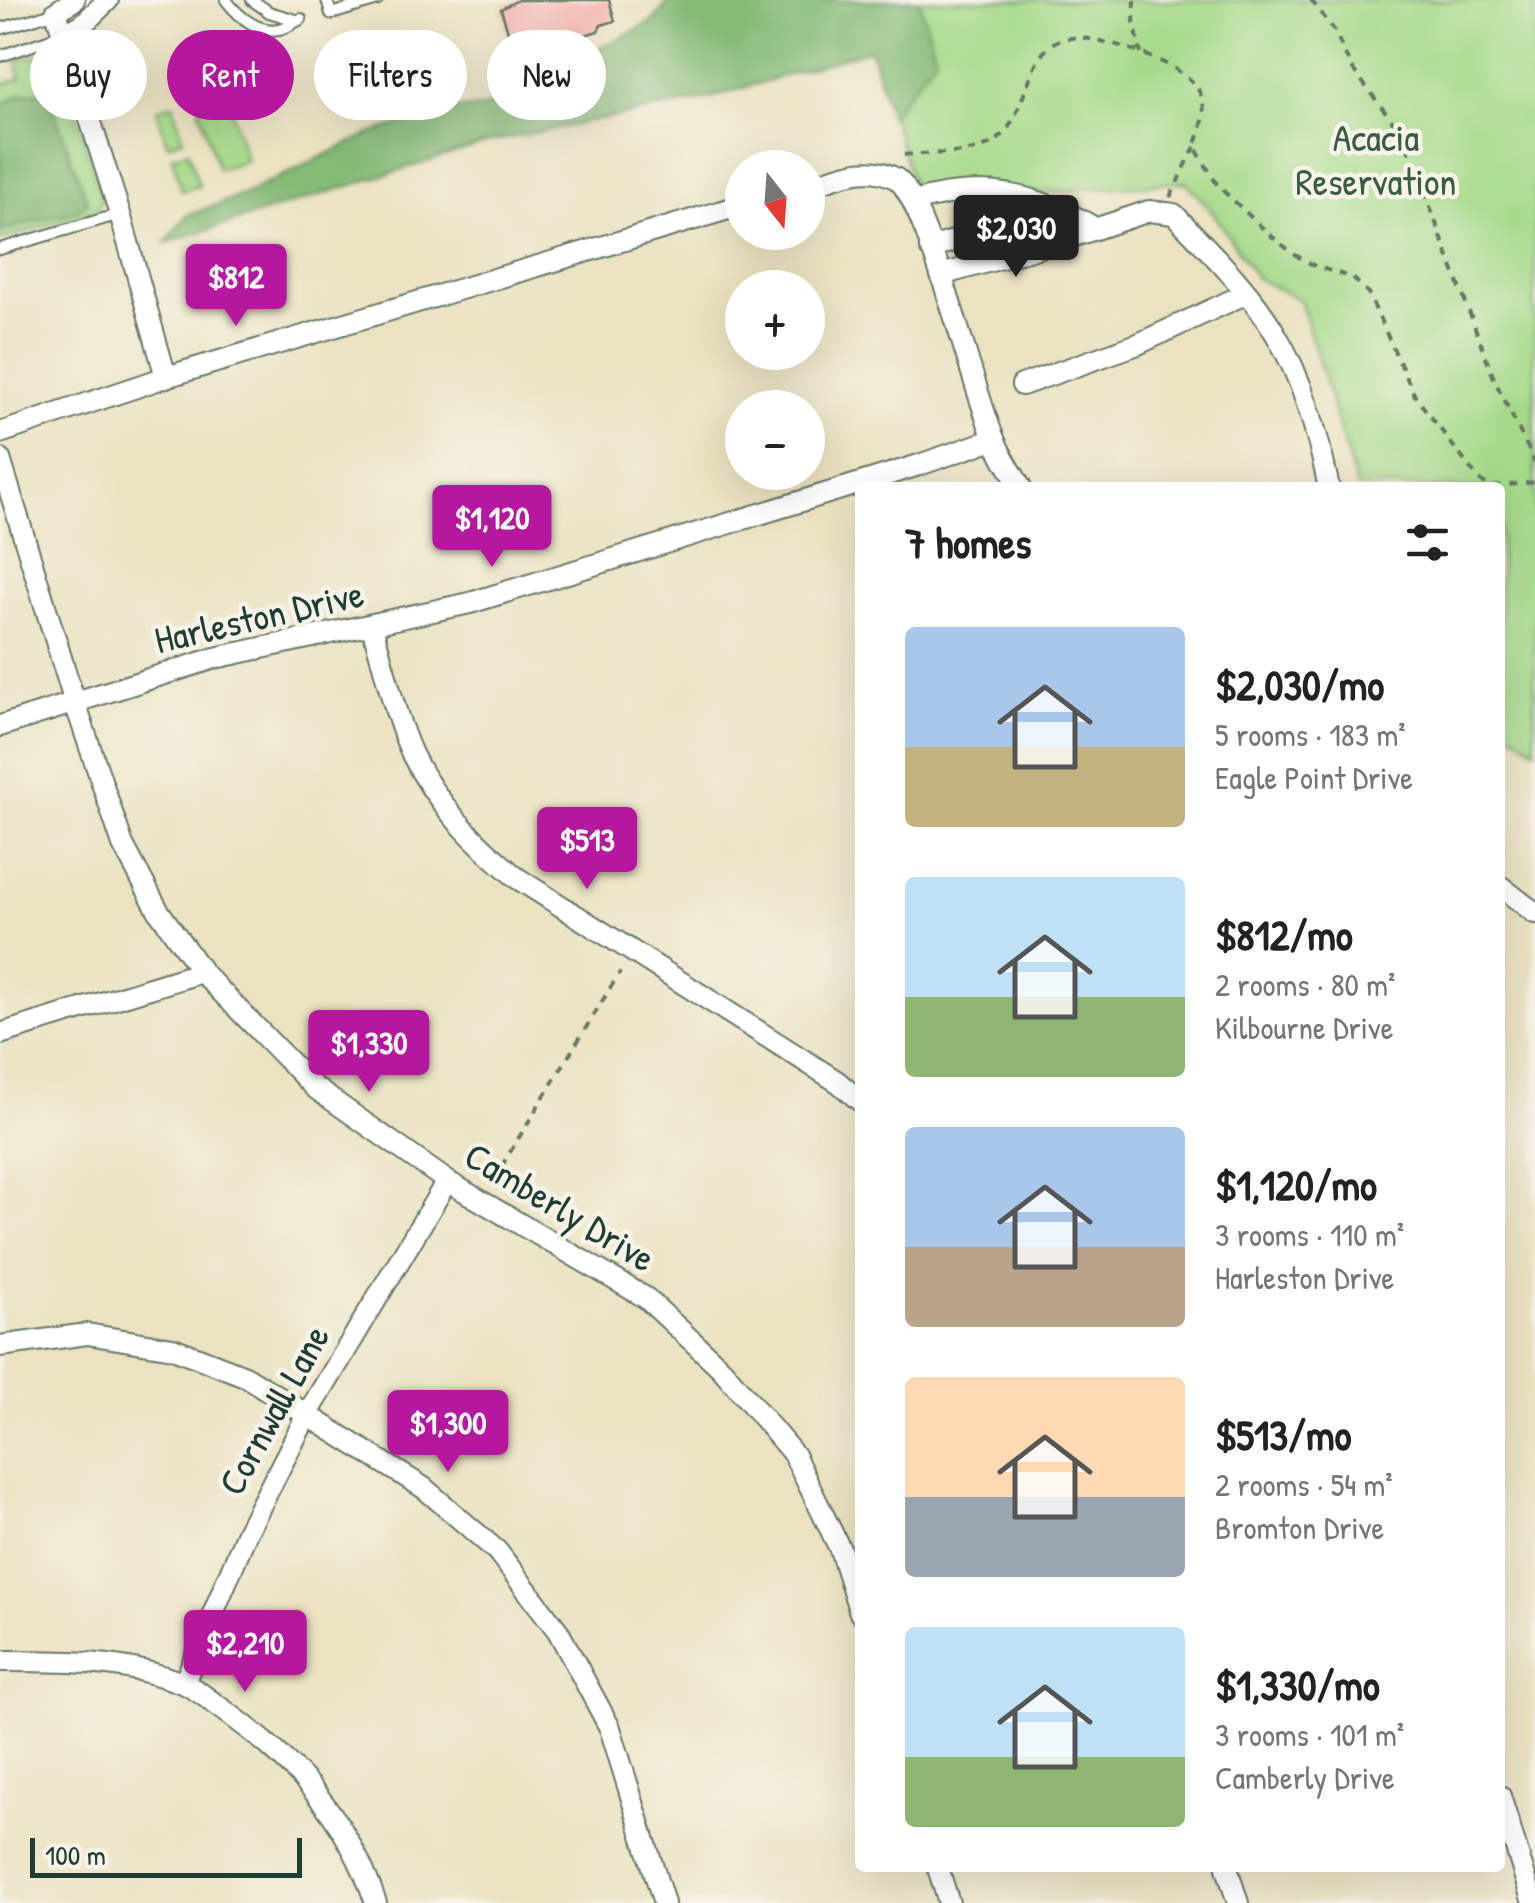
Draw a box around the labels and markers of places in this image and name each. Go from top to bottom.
pin: $2,030 [935,195,1097,280]
pin: $812 [177,244,295,329]
pin: $1,120 [411,485,573,570]
pin: $513 [528,807,646,892]
pin: $1,330 [288,1010,450,1095]
pin: $1,300 [367,1390,529,1475]
pin: $2,210 [164,1610,326,1695]

